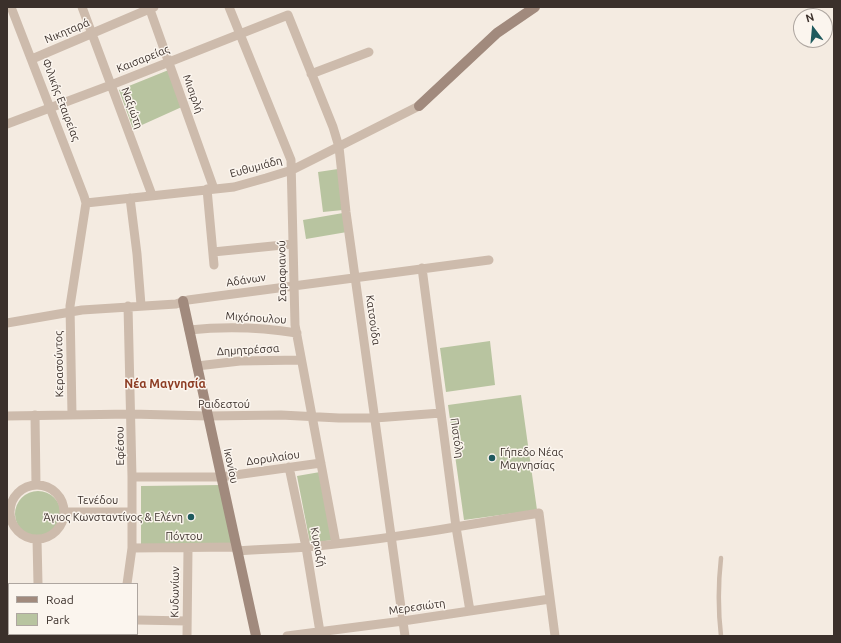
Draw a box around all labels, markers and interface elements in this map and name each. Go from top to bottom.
north arrow [793,8,833,48]
text: N [804,11,816,24]
street label: Νικηταρά [43,16,91,46]
street label: Καισαρείας [115,42,171,76]
street label: Φιλικής Εταιρείας [39,57,83,143]
street label: Μισιρλή [180,73,206,115]
street label: Ναξιώτη [118,85,146,131]
street label: Ευθυμιάδη [228,154,284,180]
street label: Σαραφιανού [275,240,289,302]
street label: Αδάνων [225,271,267,289]
street label: Κατσούδα [363,294,383,346]
street label: Μιχόπουλου [225,309,287,327]
street label: Κερασούντος [52,331,66,397]
street label: Δημητρέσσα [216,342,280,358]
district label: Νέα Μαγνησία [124,377,206,391]
street label: Ραιδεστού [198,397,250,411]
street label: Πιστόλη [448,417,466,459]
street label: Εφέσου [113,426,127,466]
place label: Γήπεδο Νέας Μαγνησίας [500,445,563,471]
street label: Ικονίου [221,447,241,485]
street label: Δορυλαίου [245,448,301,468]
marker: Γήπεδο Νέας Μαγνησίας [487,453,497,463]
street label: Τενέδου [78,493,118,507]
place label: Άγιος Κωνσταντίνος & Ελένη [44,510,183,524]
marker: Άγιος Κωνσταντίνος & Ελένη [186,512,196,522]
street label: Κυριαζή [308,526,328,568]
street label: Πόντου [165,529,203,543]
street label: Κυδωνίων [168,566,182,618]
legend [8,583,138,635]
text: Road [46,593,74,606]
street label: Μερεσιώτη [388,597,446,617]
text: Park [46,613,70,626]

